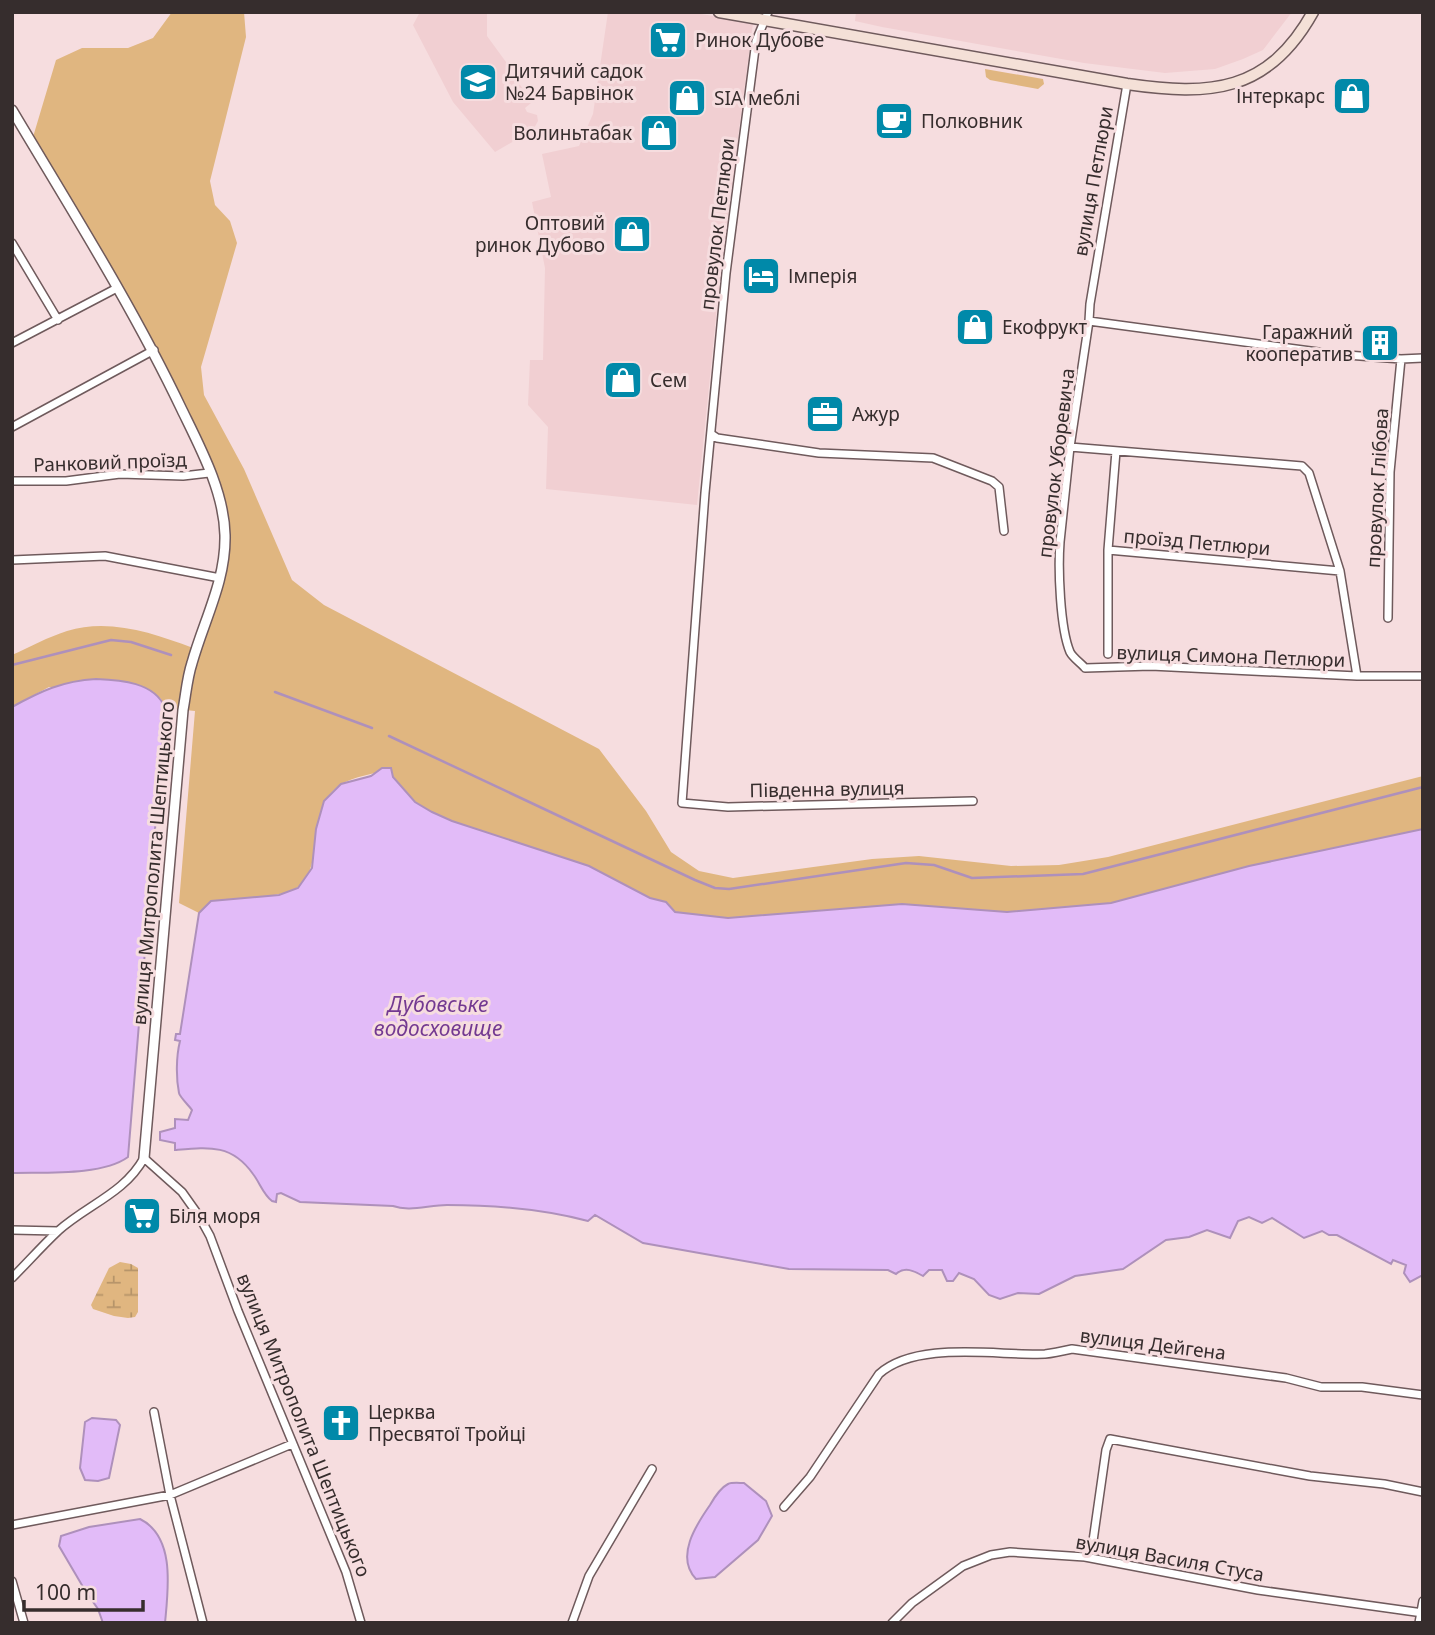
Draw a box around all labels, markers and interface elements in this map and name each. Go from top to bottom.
supermarket icon: Ринок Дубове [647,19,689,61]
place label: Ринок Дубове [695,27,824,53]
place label: Дитячий садок №24 Барвінок [505,58,643,106]
school or university icon: Дитячий садок №24 Барвінок [457,61,499,103]
shop icon: Інтеркарс [1331,75,1373,117]
shop icon: SIA меблі [666,77,708,119]
place label: Інтеркарс [1236,83,1325,109]
place label: SIA меблі [714,85,800,111]
cafe icon: Полковник [873,100,915,142]
street label: вулиця Петлюри [1067,104,1119,258]
place label: Полковник [921,108,1023,134]
shop icon: Волиньтабак [638,112,680,154]
place label: Волиньтабак [513,120,632,146]
street label: провулок Петлюри [694,136,740,312]
place label: Оптовий ринок Дубово [475,210,605,258]
shop icon: Оптовий ринок Дубово [611,213,653,255]
hotel icon: Імперія [740,255,782,297]
place label: Імперія [788,263,857,289]
shop icon: Екофрукт [954,306,996,348]
place label: Екофрукт [1002,314,1087,340]
place label: Гаражний кооператив [1245,319,1353,367]
building icon: Гаражний кооператив [1359,322,1401,364]
shop icon: Сем [602,359,644,401]
place label: Сем [650,367,687,393]
street label: провулок Уборевича [1031,367,1081,559]
office icon: Ажур [804,393,846,435]
place label: Ажур [852,401,900,427]
street label: провулок Глібова [1360,407,1394,569]
street label: Ранковий проїзд [33,446,188,478]
street label: проїзд Петлюри [1123,523,1271,561]
street label: вулиця Симона Петлюри [1116,639,1346,673]
street label: вулиця Митрополита Шептицького [126,700,180,1026]
street label: Південна вулиця [749,775,905,803]
water label: Дубовське водосховище [374,990,502,1042]
supermarket icon: Біля моря [121,1195,163,1237]
place label: Біля моря [169,1203,261,1229]
street label: вулиця Митрополита Шептицького [231,1269,377,1581]
street label: вулиця Дейгена [1079,1322,1227,1366]
place label: Церква Пресвятої Тройці [368,1399,526,1447]
church icon: Церква Пресвятої Тройці [320,1402,362,1444]
street label: вулиця Василя Стуса [1074,1529,1266,1587]
scale bar [24,1568,144,1612]
text: 100 m [35,1578,96,1606]

